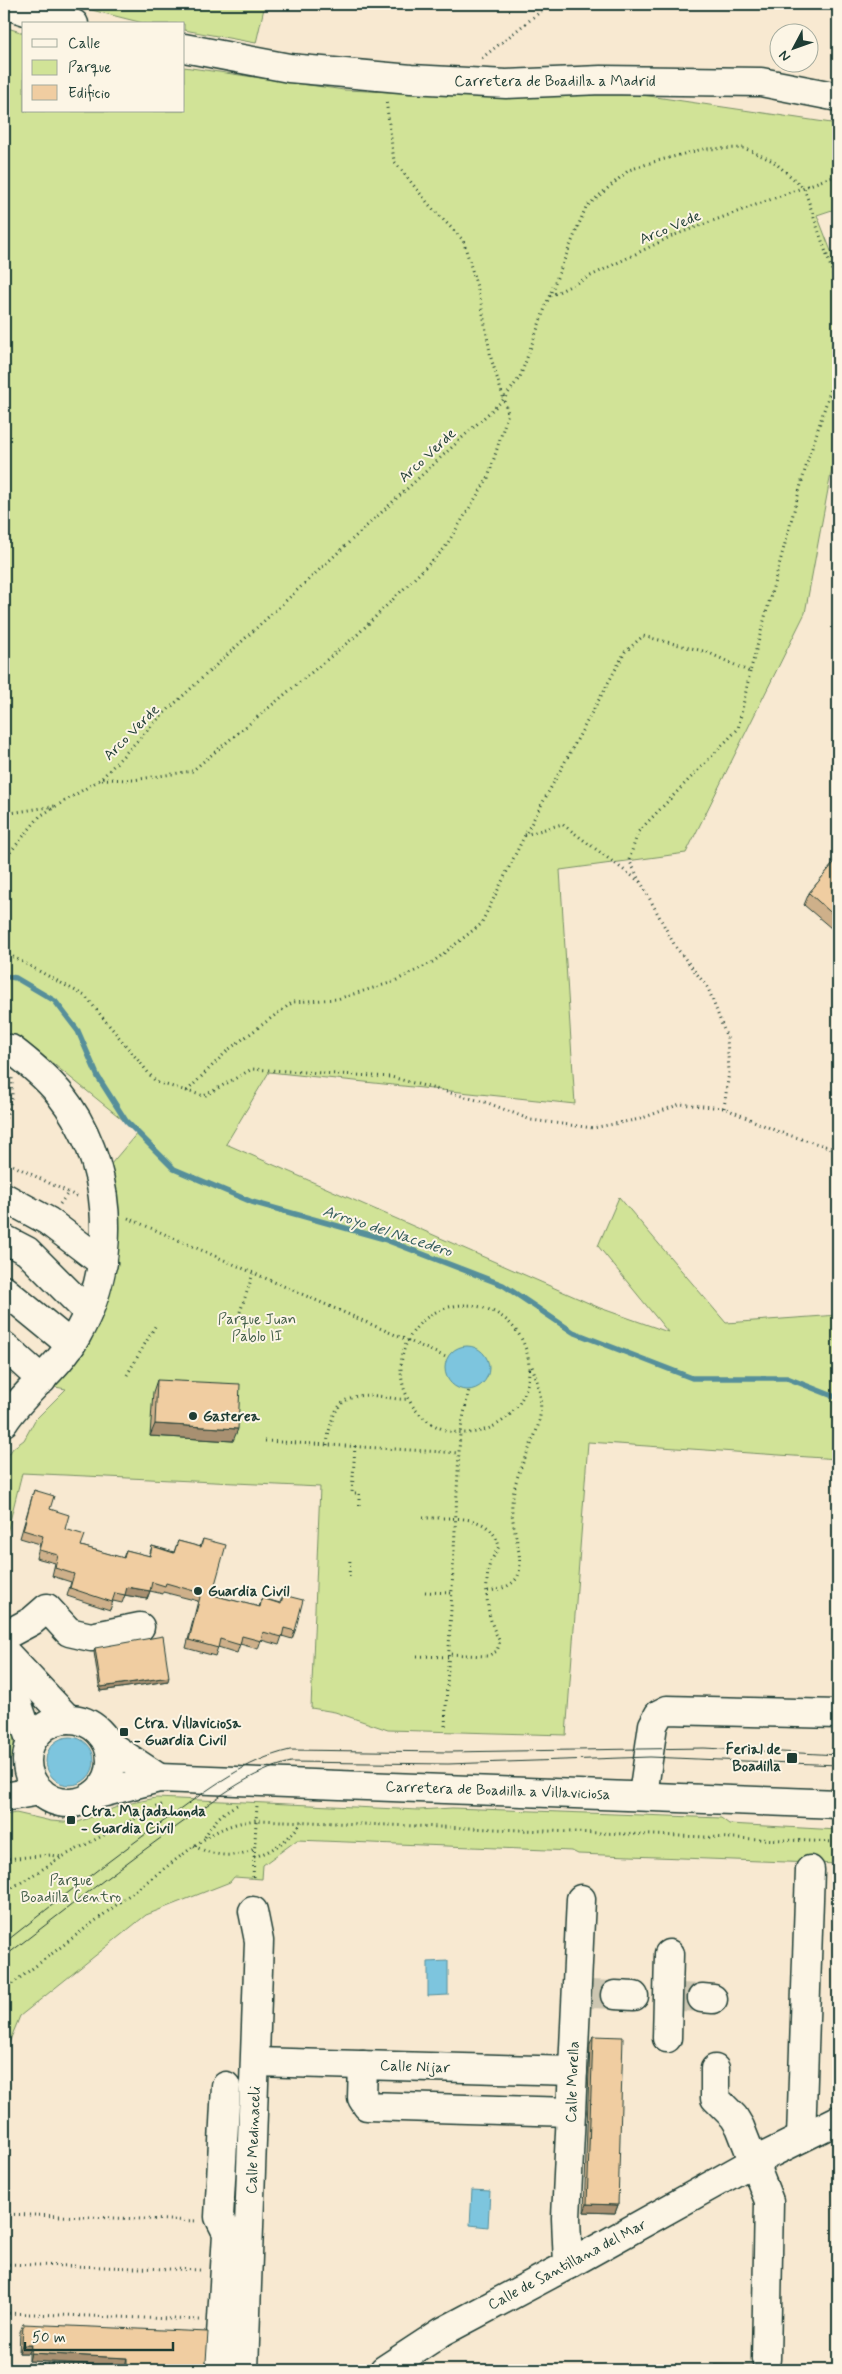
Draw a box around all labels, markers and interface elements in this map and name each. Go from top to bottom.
legend [22,22,185,112]
north arrow [770,22,820,72]
text: Calle [68,34,100,54]
text: N [775,46,795,65]
text: Parque [68,58,111,78]
street label: Carretera de Boadilla a Madrid [454,72,656,92]
text: Edificio [68,84,110,104]
street label: Arco Vede [637,206,704,250]
street label: Arco Verde [395,424,461,487]
street label: Arco Verde [99,700,164,765]
water label: Arroyo del Nacedero [320,1201,456,1263]
park label: Parque Juan Pablo II [218,1310,296,1347]
place label: Gasterea [203,1407,261,1427]
marker: Gasterea [187,1410,199,1422]
place label: Guardia Civil [208,1582,289,1602]
marker: Guardia Civil [192,1585,204,1597]
place label: Ctra. Villaviciosa - Guardia Civil [134,1714,242,1751]
marker: Ctra. Villaviciosa - Guardia Civil [118,1726,130,1738]
place label: Ferial de Boadilla [726,1740,782,1777]
marker: Ferial de Boadilla [785,1751,799,1765]
street label: Carretera de Boadilla a Villaviciosa [385,1777,611,1805]
place label: Ctra. Majadahonda - Guardia Civil [81,1802,206,1839]
marker: Ctra. Majadahonda - Guardia Civil [65,1814,77,1826]
park label: Parque Boadilla Centro [21,1871,121,1908]
street label: Calle Morella [562,2041,584,2123]
street label: Calle Nijar [379,2056,450,2078]
street label: Calle Medinaceli [242,2085,266,2194]
street label: Calle de Santillana del Mar [485,2215,650,2315]
scale bar [25,2319,172,2351]
text: 50 m [32,2328,66,2348]

